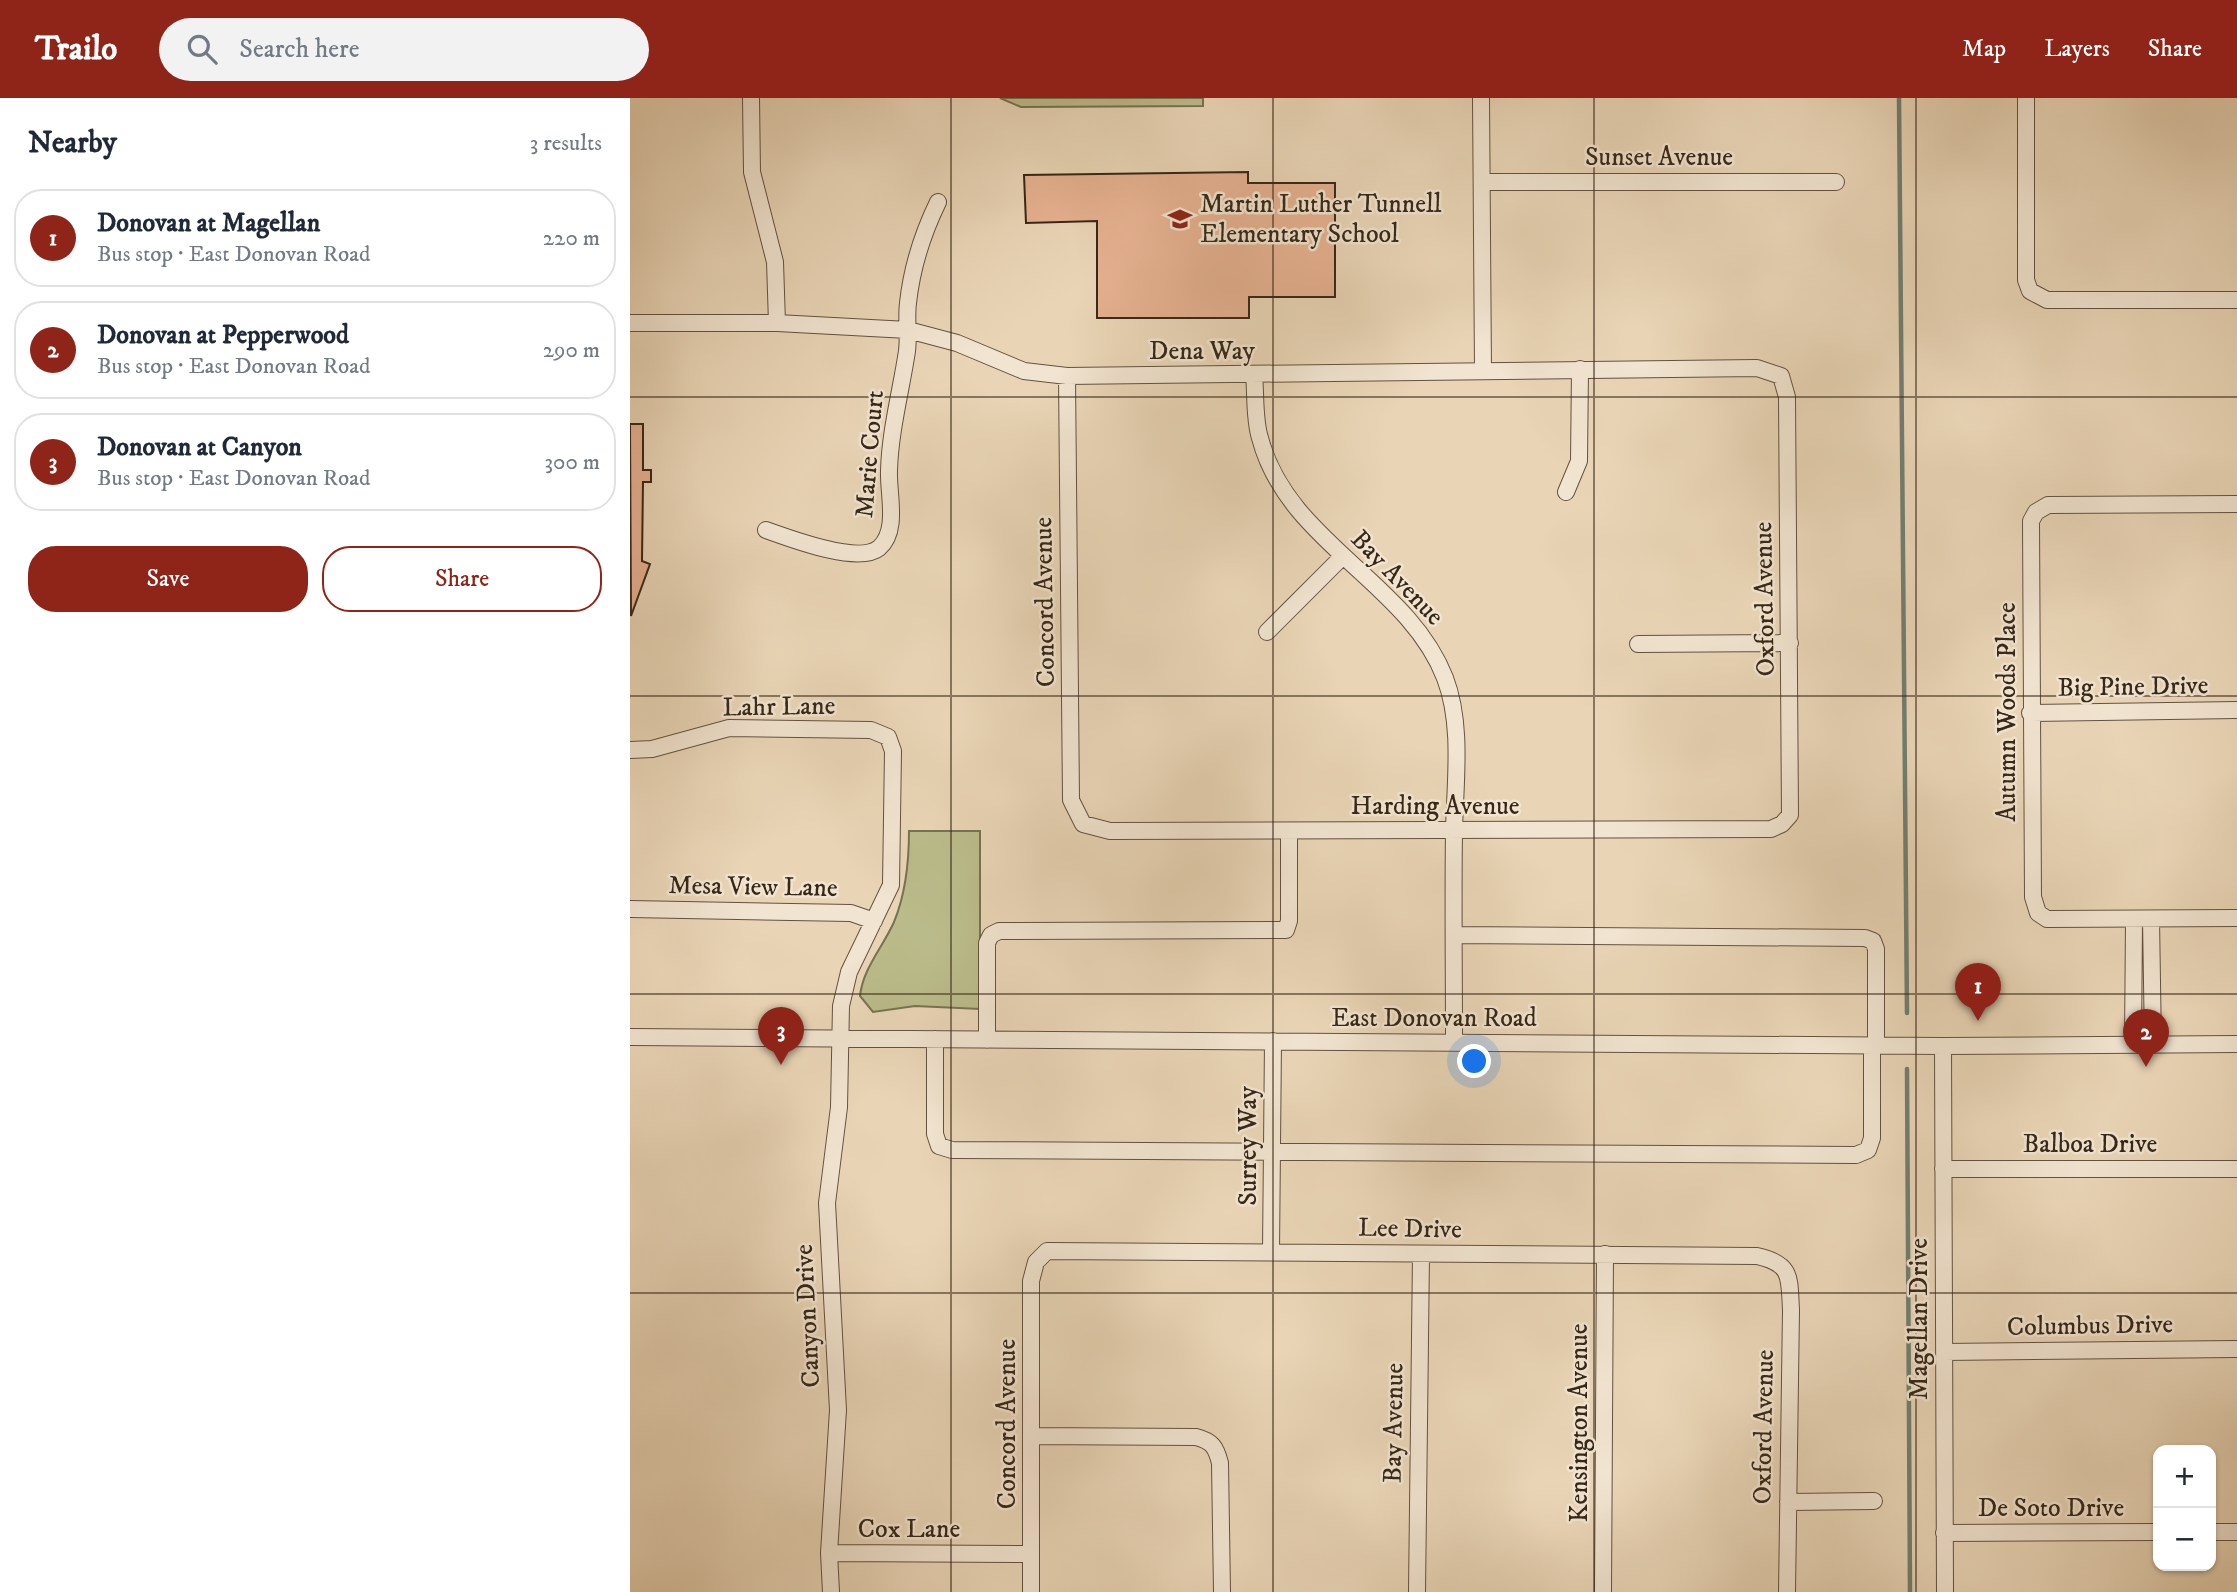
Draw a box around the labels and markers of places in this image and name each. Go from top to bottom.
place label: Martin Luther Tunnell Elementary School [1200,188,1442,251]
school or university icon: Martin Luther Tunnell Elementary School [1166,205,1194,233]
pin: 1 [1955,963,2001,1021]
pin: 3 [758,1007,804,1065]
pin: 2 [2123,1009,2169,1067]

